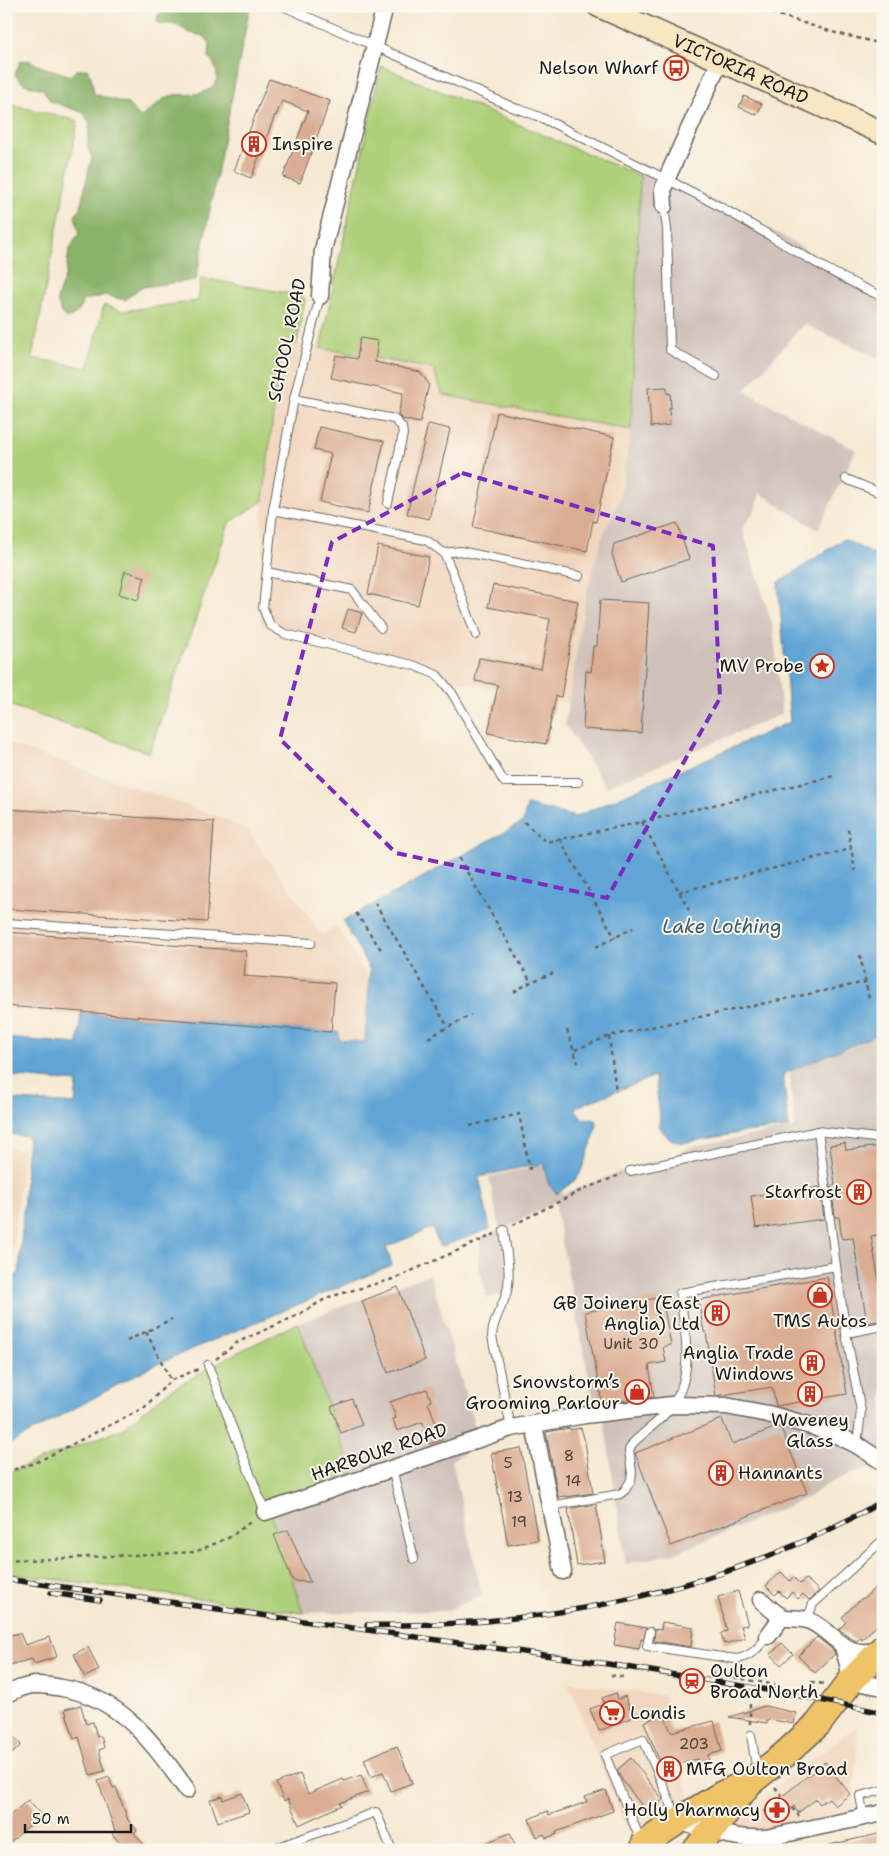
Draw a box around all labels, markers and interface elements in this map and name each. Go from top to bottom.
street label: VICTORIA ROAD [669,28,812,110]
bus stop icon: Nelson Wharf [663,55,689,81]
place label: Nelson Wharf [539,56,658,80]
building icon: Inspire [241,131,267,157]
place label: Inspire [272,132,333,156]
street label: SCHOOL ROAD [262,276,312,404]
place icon: MV Probe [809,653,835,679]
place label: MV Probe [720,654,804,678]
water label: Lake Lothing [662,914,782,939]
building icon: Starfrost [846,1179,872,1205]
place label: Starfrost [765,1180,842,1204]
shop icon: TMS Autos [807,1282,833,1308]
place label: GB Joinery (East Anglia) Ltd [553,1291,700,1336]
building icon: GB Joinery (East Anglia) Ltd [704,1300,730,1326]
place label: TMS Autos [773,1309,867,1333]
house number: Unit 30 [603,1334,659,1354]
place label: Anglia Trade Windows [682,1341,794,1386]
building icon: Anglia Trade Windows [799,1350,825,1376]
place label: Snowstorm’s Grooming Parlour [465,1370,620,1415]
shop icon: Snowstorm’s Grooming Parlour [624,1379,650,1405]
building icon: Waveney Glass [797,1381,823,1407]
place label: Waveney Glass [771,1408,849,1453]
street label: HARBOUR ROAD [308,1417,451,1487]
house number: 8 [564,1446,574,1466]
house number: 5 [503,1453,513,1473]
building icon: Hannants [708,1460,734,1486]
place label: Hannants [738,1461,823,1485]
house number: 14 [565,1471,581,1491]
house number: 13 [507,1487,523,1507]
house number: 19 [511,1512,527,1532]
place label: Oulton Broad North [710,1659,819,1704]
station icon: Oulton Broad North [679,1668,705,1694]
supermarket icon: Londis [599,1700,625,1726]
place label: Londis [630,1701,686,1725]
house number: 203 [679,1734,709,1754]
building icon: MFG Oulton Broad [656,1756,682,1782]
place label: MFG Oulton Broad [686,1757,848,1781]
pharmacy icon: Holly Pharmacy [764,1797,790,1823]
place label: Holly Pharmacy [624,1798,760,1822]
scale bar [25,1801,131,1833]
text: 50 m [32,1809,70,1829]

